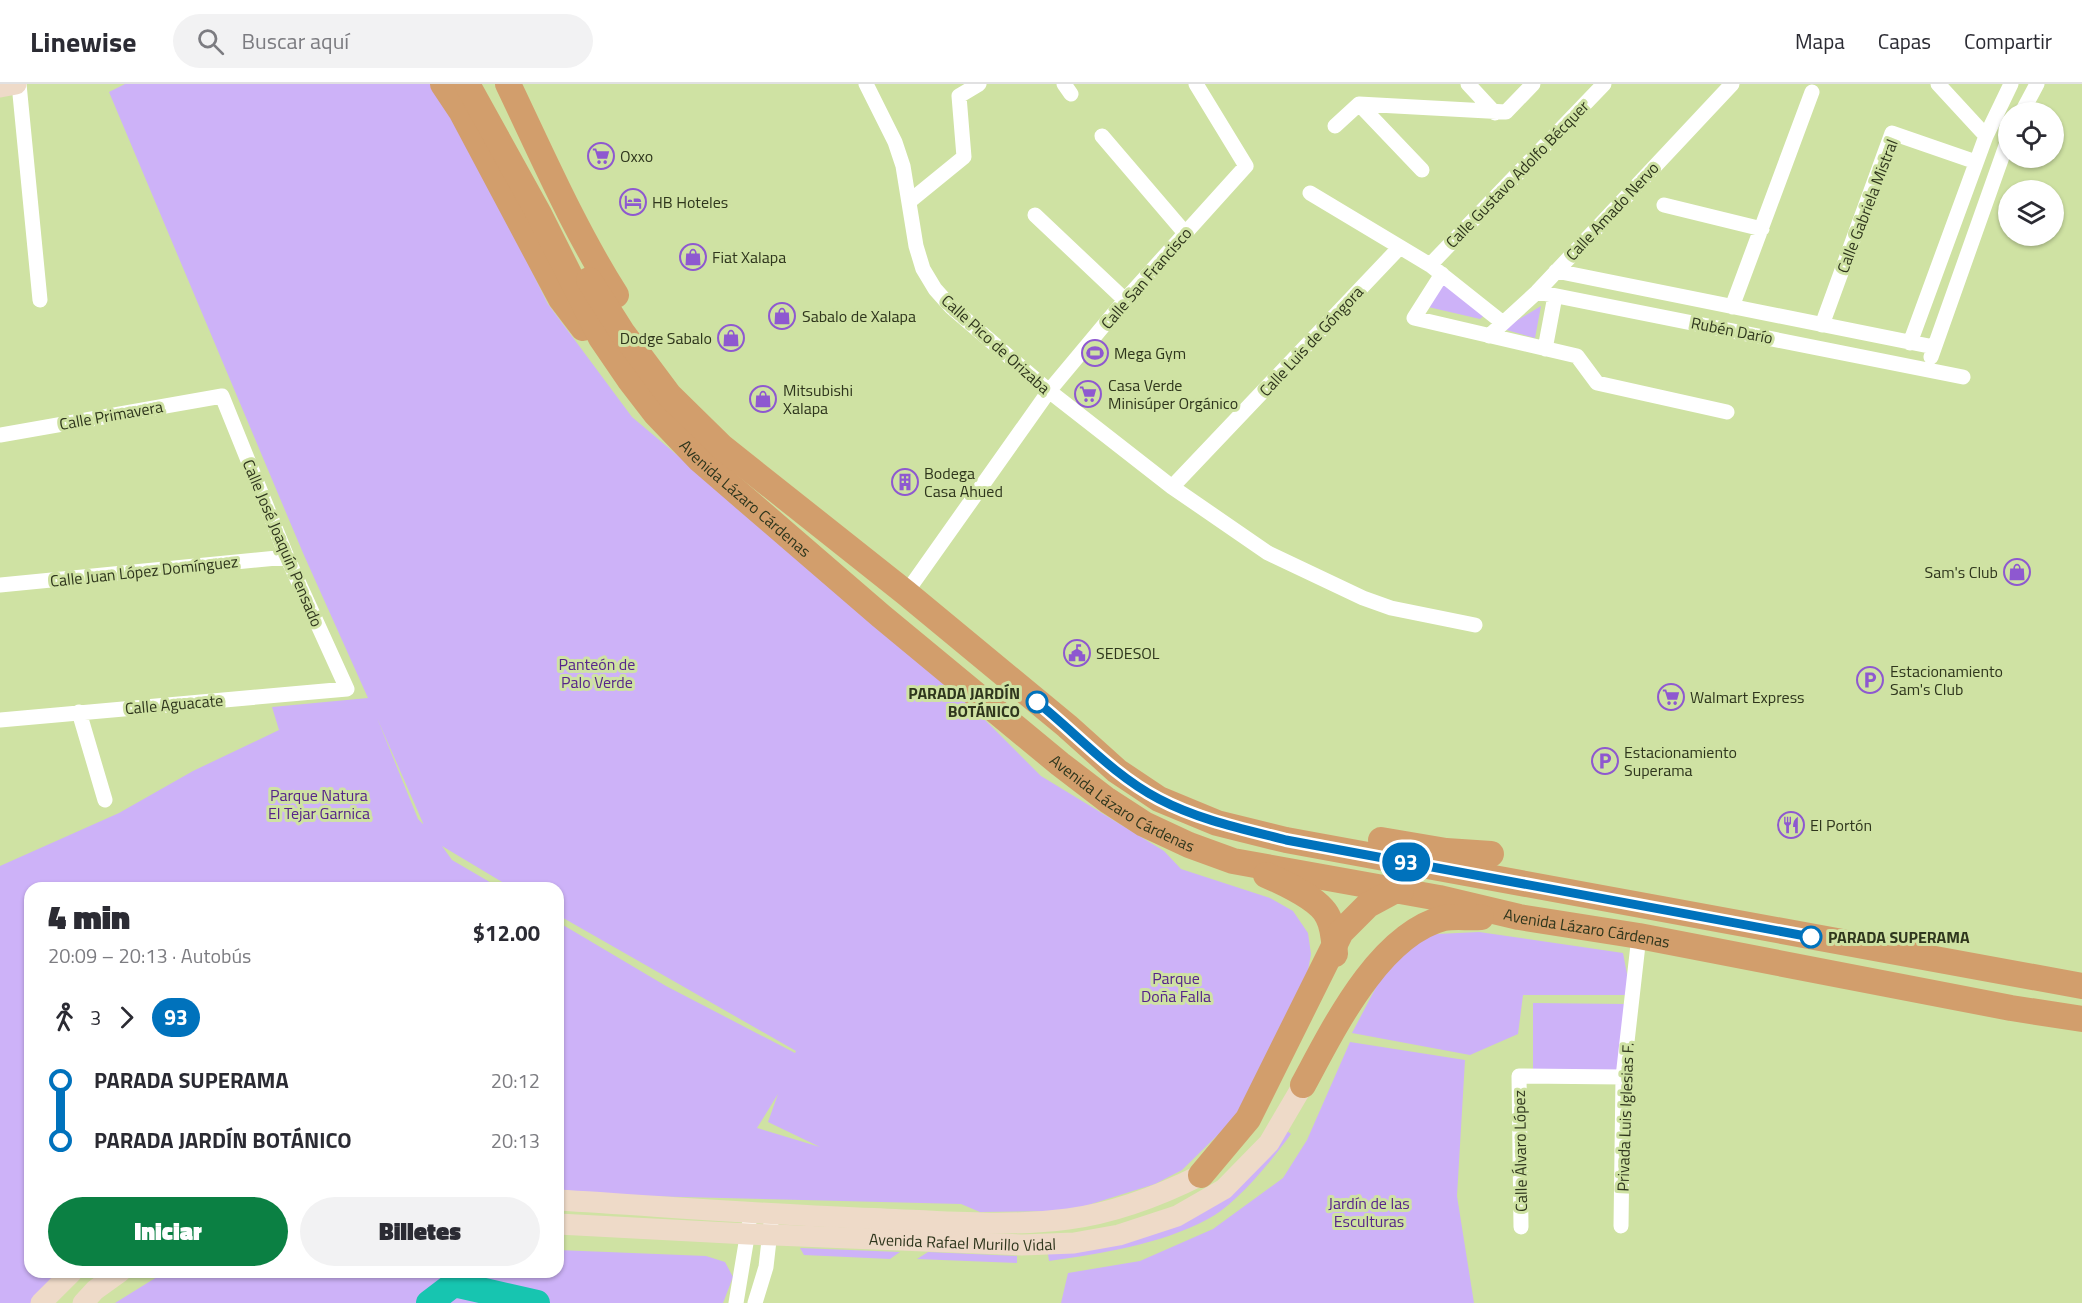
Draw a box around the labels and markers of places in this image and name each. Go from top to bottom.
supermarket icon: Oxxo [586,141,616,171]
place label: Oxxo [620,144,653,168]
hotel icon: HB Hoteles [618,187,648,217]
place label: HB Hoteles [652,190,728,214]
shop icon: Fiat Xalapa [678,242,708,272]
place label: Fiat Xalapa [712,245,786,269]
shop icon: Sabalo de Xalapa [767,301,797,331]
place label: Sabalo de Xalapa [802,304,916,328]
shop icon: Dodge Sabalo [716,323,746,353]
place label: Dodge Sabalo [620,326,712,350]
sports icon: Mega Gym [1080,338,1110,368]
place label: Mega Gym [1114,341,1186,365]
place label: Casa Verde Minisúper Orgánico [1108,373,1238,415]
place label: Mitsubishi Xalapa [783,378,853,420]
supermarket icon: Casa Verde Minisúper Orgánico [1073,379,1103,409]
shop icon: Mitsubishi Xalapa [748,384,778,414]
place label: Bodega Casa Ahued [924,461,1003,503]
building icon: Bodega Casa Ahued [890,467,920,497]
shop icon: Sam's Club [2002,557,2032,587]
place label: Sam's Club [1925,560,1998,584]
public building icon: SEDESOL [1062,638,1092,668]
place label: SEDESOL [1096,641,1160,665]
place label: Estacionamiento Sam's Club [1890,659,2003,701]
parking icon: Estacionamiento Sam's Club [1855,665,1885,695]
place label: PARADA JARDÍN BOTÁNICO [908,681,1020,723]
supermarket icon: Walmart Express [1656,682,1686,712]
place label: Walmart Express [1690,685,1805,709]
marker: PARADA JARDÍN BOTÁNICO [1026,691,1048,713]
place label: Estacionamiento Superama [1624,740,1737,782]
parking icon: Estacionamiento Superama [1590,746,1620,776]
restaurant icon: El Portón [1776,810,1806,840]
place label: El Portón [1810,813,1872,837]
place label: PARADA SUPERAMA [1828,925,1970,949]
marker: PARADA SUPERAMA [1800,926,1822,948]

